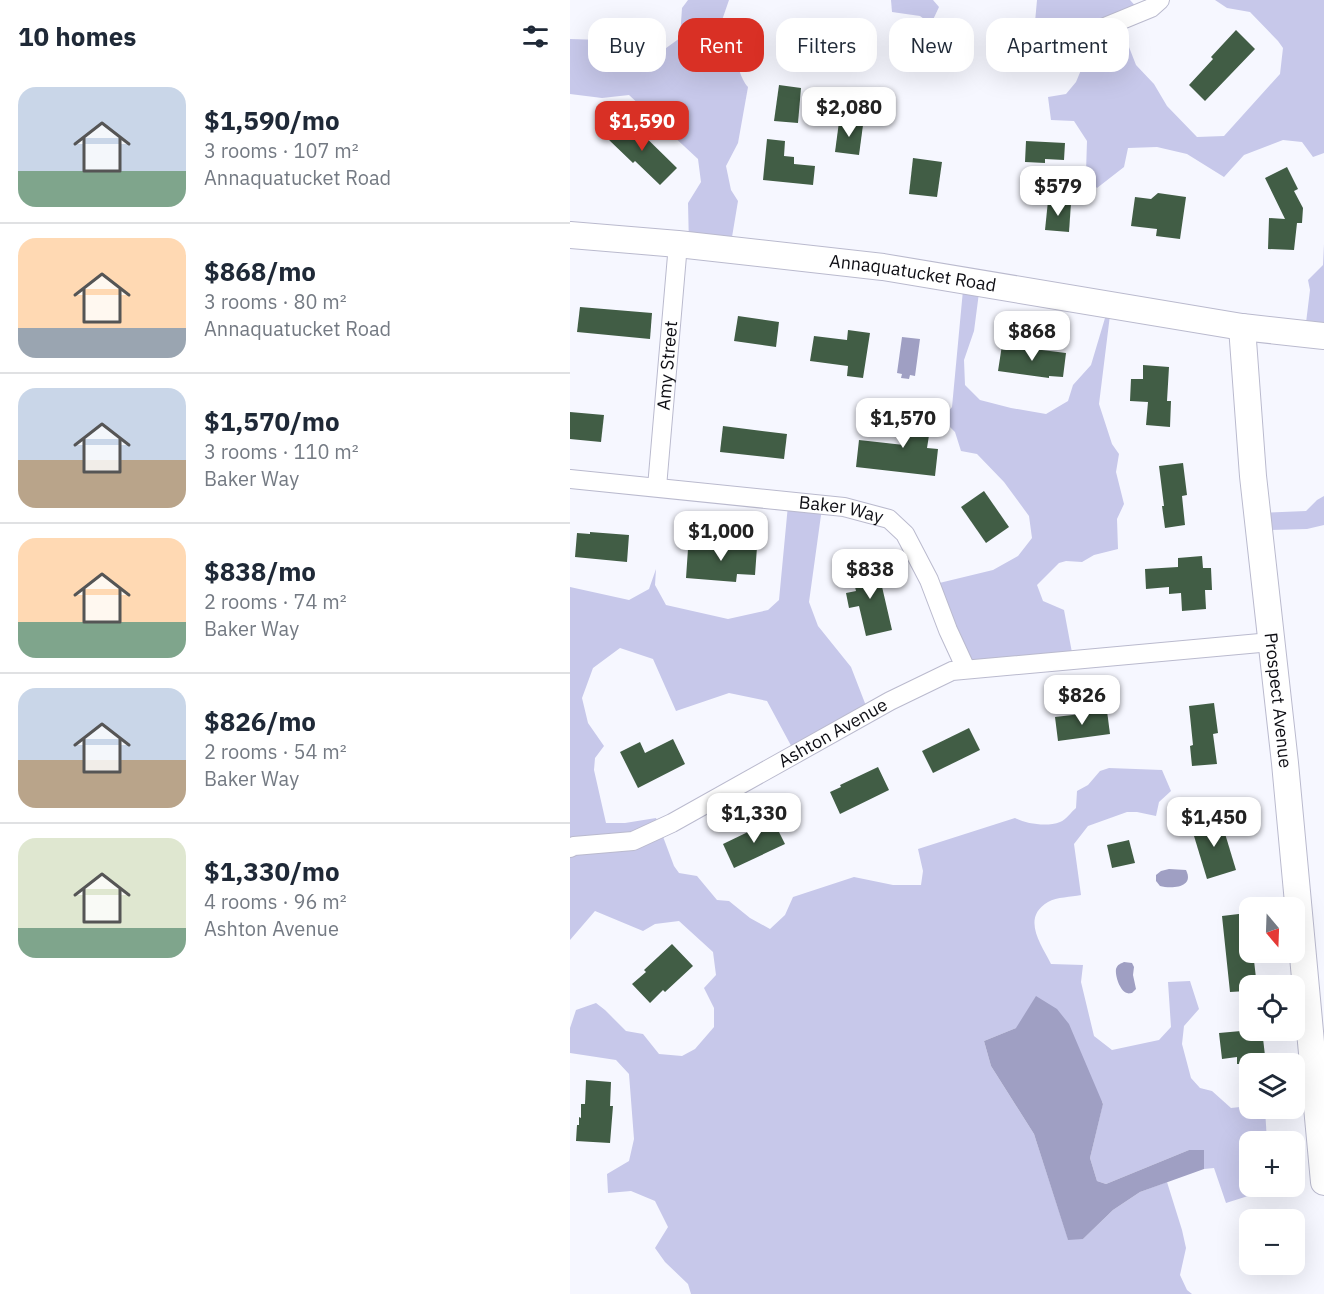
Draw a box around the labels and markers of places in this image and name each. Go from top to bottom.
pin: $2,080 [800,87,898,138]
pin: $1,590 [593,101,691,152]
pin: $579 [1022,166,1094,217]
pin: $868 [996,311,1068,362]
pin: $1,570 [854,398,952,449]
pin: $1,000 [672,511,770,562]
pin: $838 [834,549,906,600]
pin: $826 [1046,675,1118,726]
pin: $1,330 [705,793,803,844]
pin: $1,450 [1165,797,1263,848]

